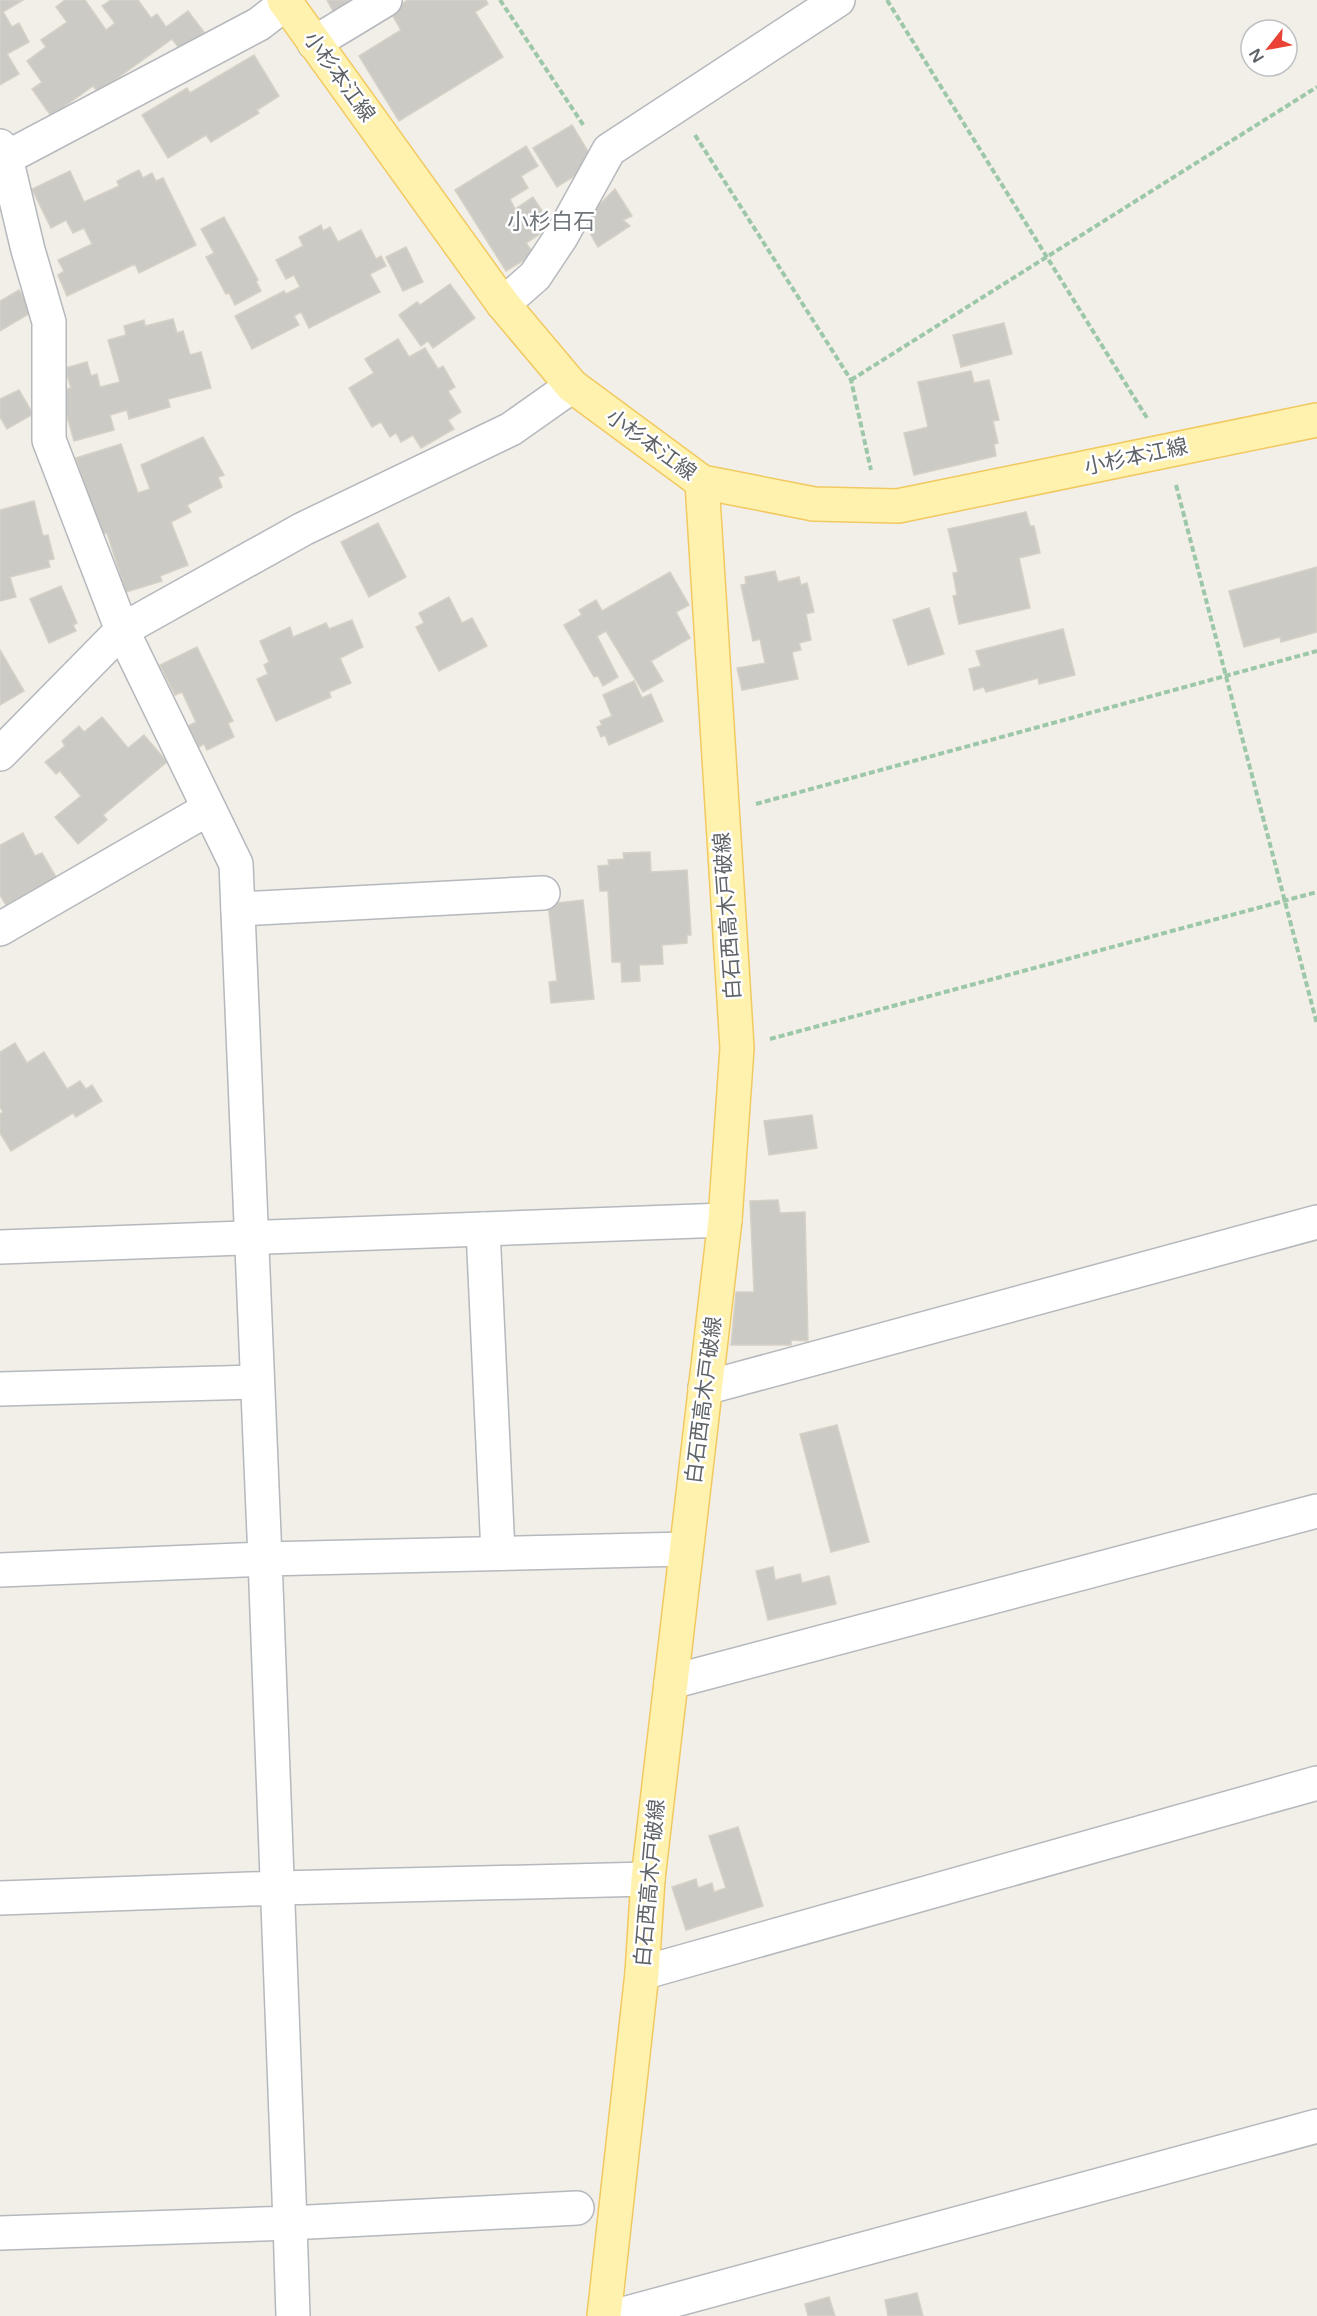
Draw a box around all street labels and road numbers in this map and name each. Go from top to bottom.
street label: 小杉本江線 [298,27,380,127]
street label: 小杉本江線 [601,404,701,486]
street label: 小杉本江線 [1082,434,1190,480]
street label: 白石西高木戸破線 [710,831,746,1001]
street label: 白石西高木戸破線 [681,1315,727,1485]
street label: 白石西高木戸破線 [630,1798,670,1968]

